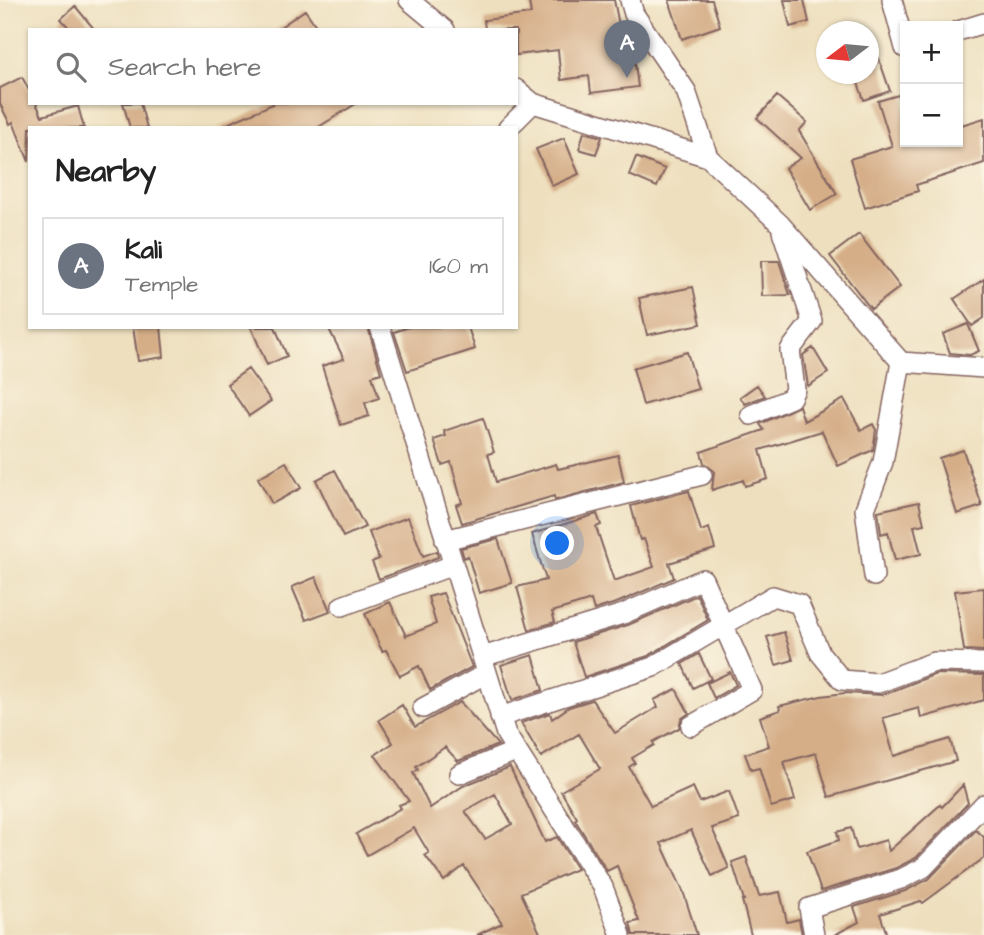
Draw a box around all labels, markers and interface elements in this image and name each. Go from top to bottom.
pin: A [604,20,650,78]
north arrow [816,21,879,84]
map controls [900,21,963,147]
button: + [900,21,963,84]
search box [28,28,518,105]
icon: search [52,48,90,86]
text: Search here [108,49,261,85]
button: − [900,84,963,147]
text: Nearby [56,151,156,193]
text: Kali [125,232,162,268]
text: A [74,250,88,282]
text: 160 m [429,250,488,282]
text: Temple [125,268,199,300]
your location [540,526,574,560]

